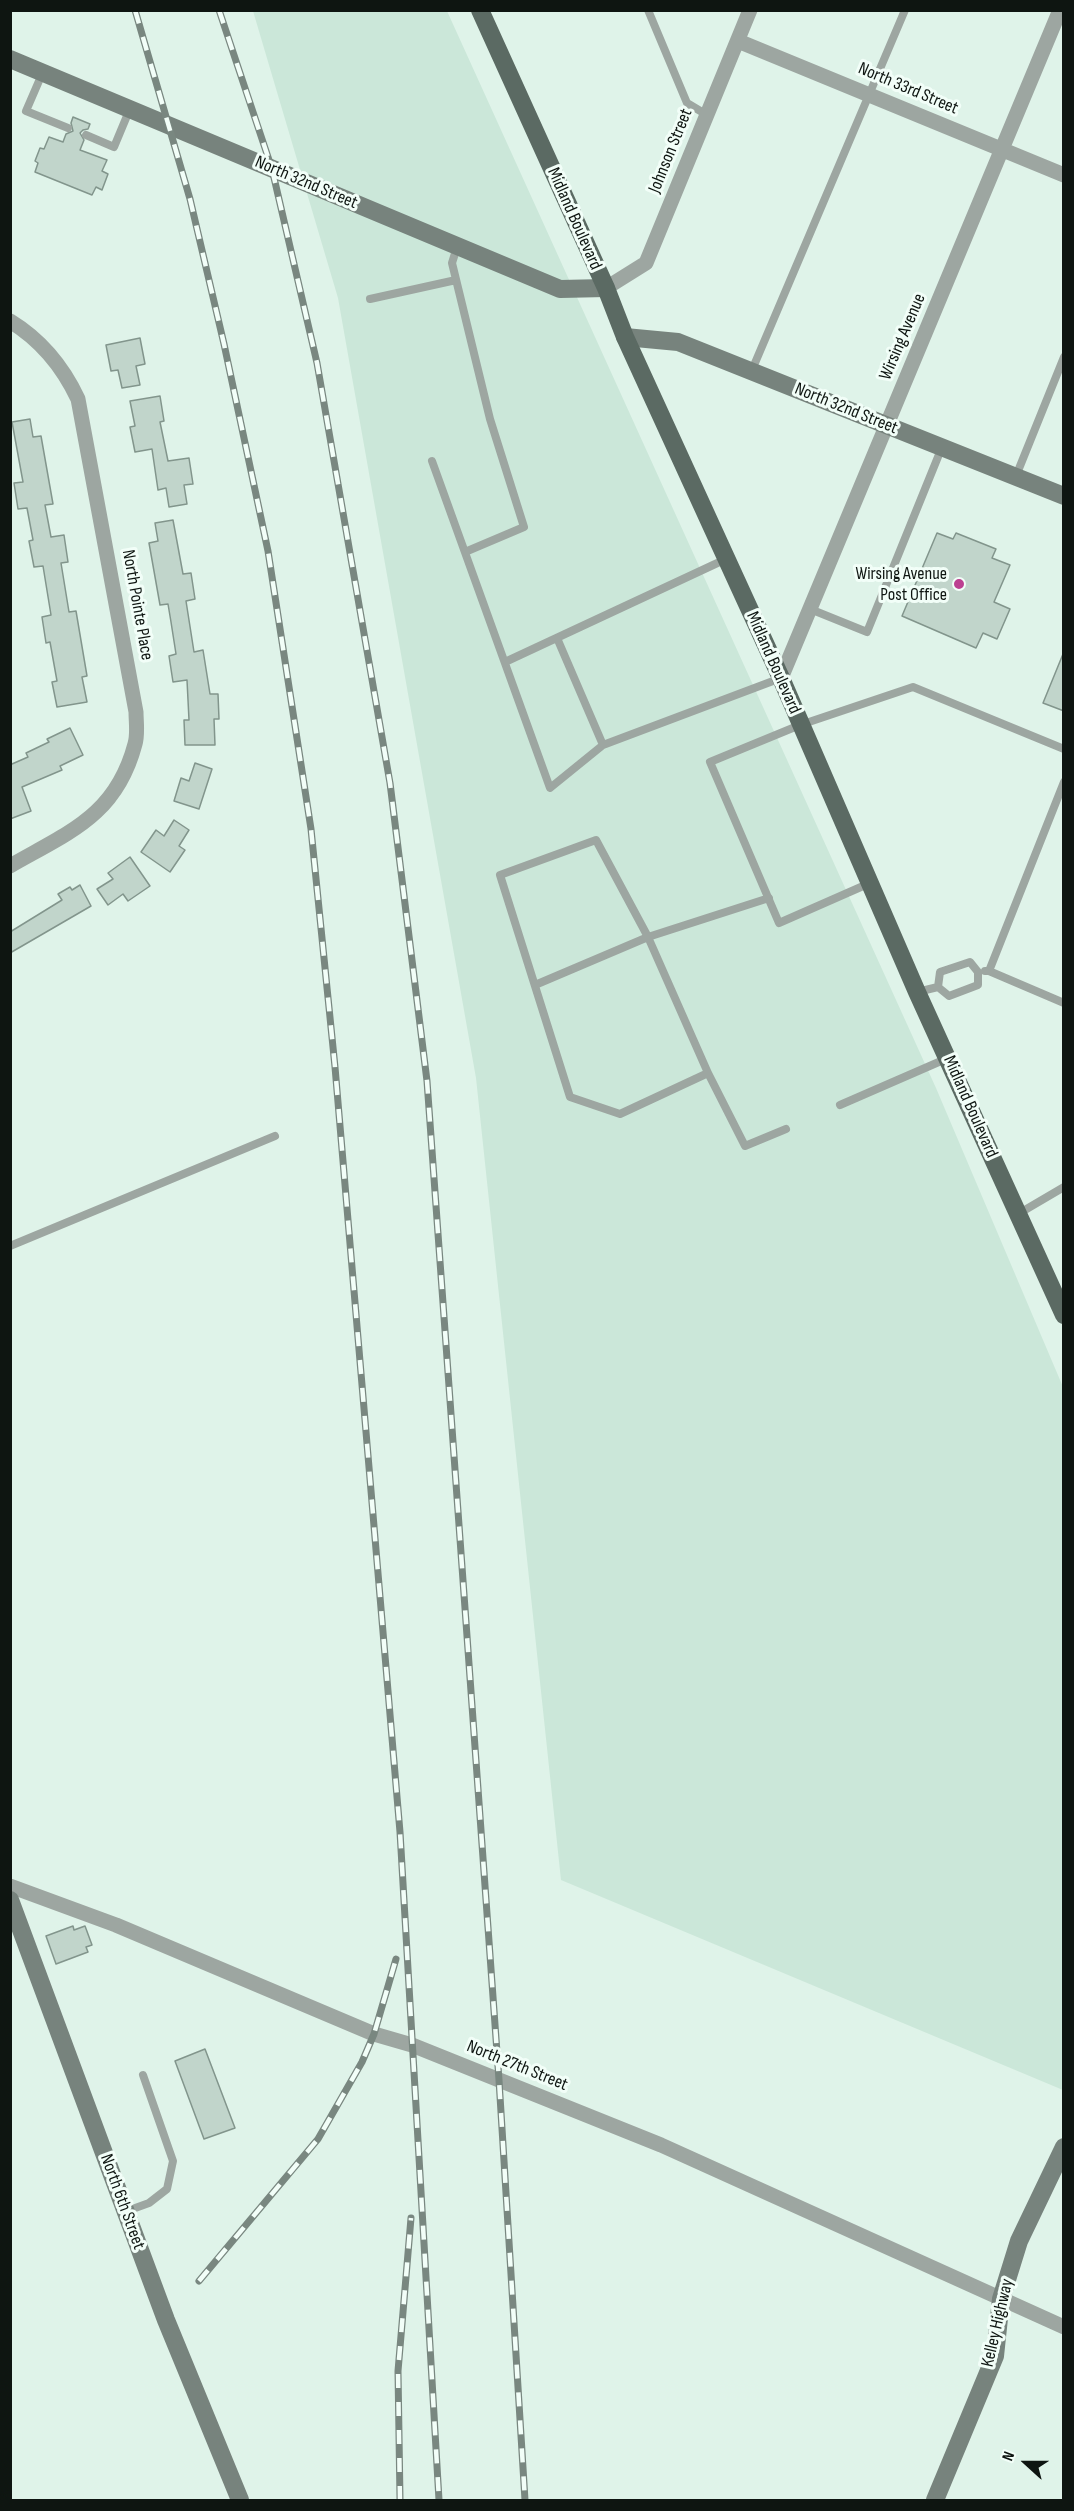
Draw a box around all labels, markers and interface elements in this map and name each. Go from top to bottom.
street label: North 33rd Street [855,58,961,120]
street label: Johnson Street [644,106,698,196]
street label: North 32nd Street [252,152,360,214]
street label: Midland Boulevard [542,165,606,273]
street label: Wirsing Avenue [875,291,931,383]
street label: North 32nd Street [791,379,901,439]
street label: North Pointe Place [117,548,157,662]
place label: Wirsing Avenue Post Office [855,563,947,606]
marker: Wirsing Avenue Post Office [952,577,966,591]
street label: Midland Boulevard [741,609,805,717]
street label: Midland Boulevard [938,1053,1002,1161]
street label: North 27th Street [463,2036,571,2096]
street label: North 6th Street [95,2151,149,2253]
street label: Kelley Highway [977,2277,1019,2369]
north arrow [996,2433,1056,2493]
text: N [998,2449,1019,2464]

